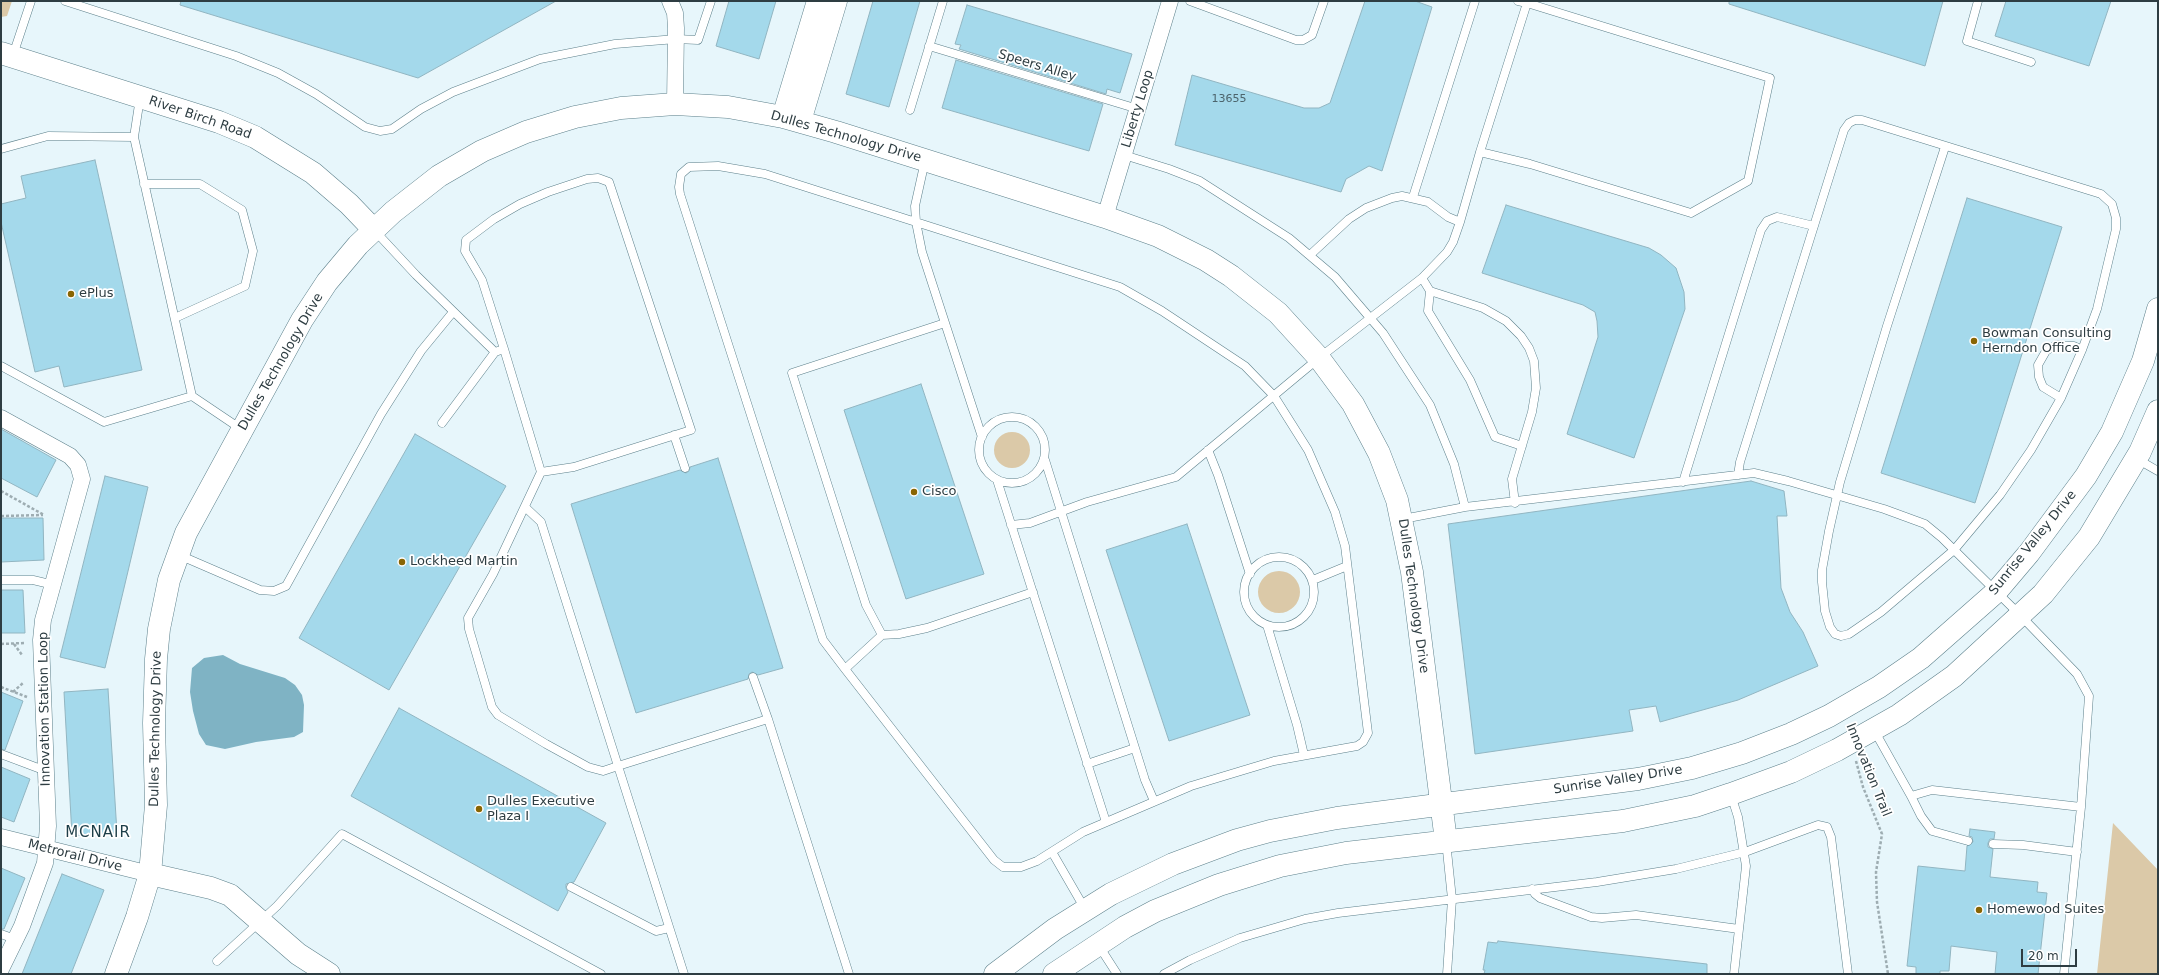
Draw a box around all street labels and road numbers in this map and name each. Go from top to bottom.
street label: Speers Alley [996,47,1078,85]
street label: Liberty Loop [1119,68,1157,150]
street label: River Birch Road [147,93,253,143]
street label: Dulles Technology Drive [769,108,923,166]
street label: Dulles Technology Drive [235,291,327,433]
street label: Sunrise Valley Drive [1986,488,2080,598]
street label: Dulles Technology Drive [1394,518,1432,674]
street label: Innovation Station Loop [36,632,54,786]
street label: Dulles Technology Drive [147,651,165,807]
street label: Innovation Trail [1842,721,1894,819]
street label: Sunrise Valley Drive [1553,762,1683,798]
street label: Metrorail Drive [26,837,124,875]

